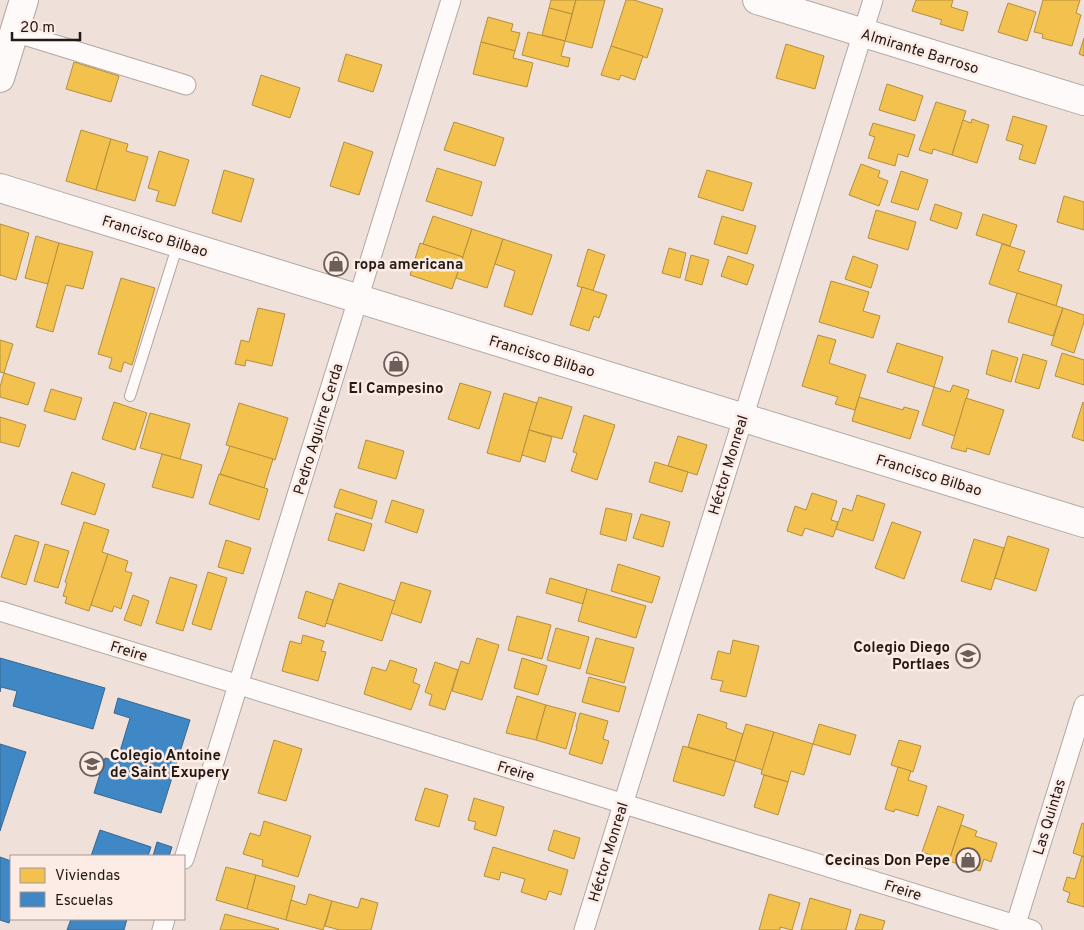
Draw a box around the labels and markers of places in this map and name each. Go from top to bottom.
shop icon: ropa americana [323,251,349,277]
place label: ropa americana [354,256,463,275]
shop icon: El Campesino [383,351,409,377]
place label: El Campesino [349,380,443,399]
place label: Colegio Diego Portlaes [853,639,950,675]
school or university icon: Colegio Diego Portlaes [955,643,981,669]
place label: Colegio Antoine de Saint Exupery [110,747,230,783]
school or university icon: Colegio Antoine de Saint Exupery [79,751,105,777]
shop icon: Cecinas Don Pepe [955,847,981,873]
place label: Cecinas Don Pepe [825,852,950,871]

